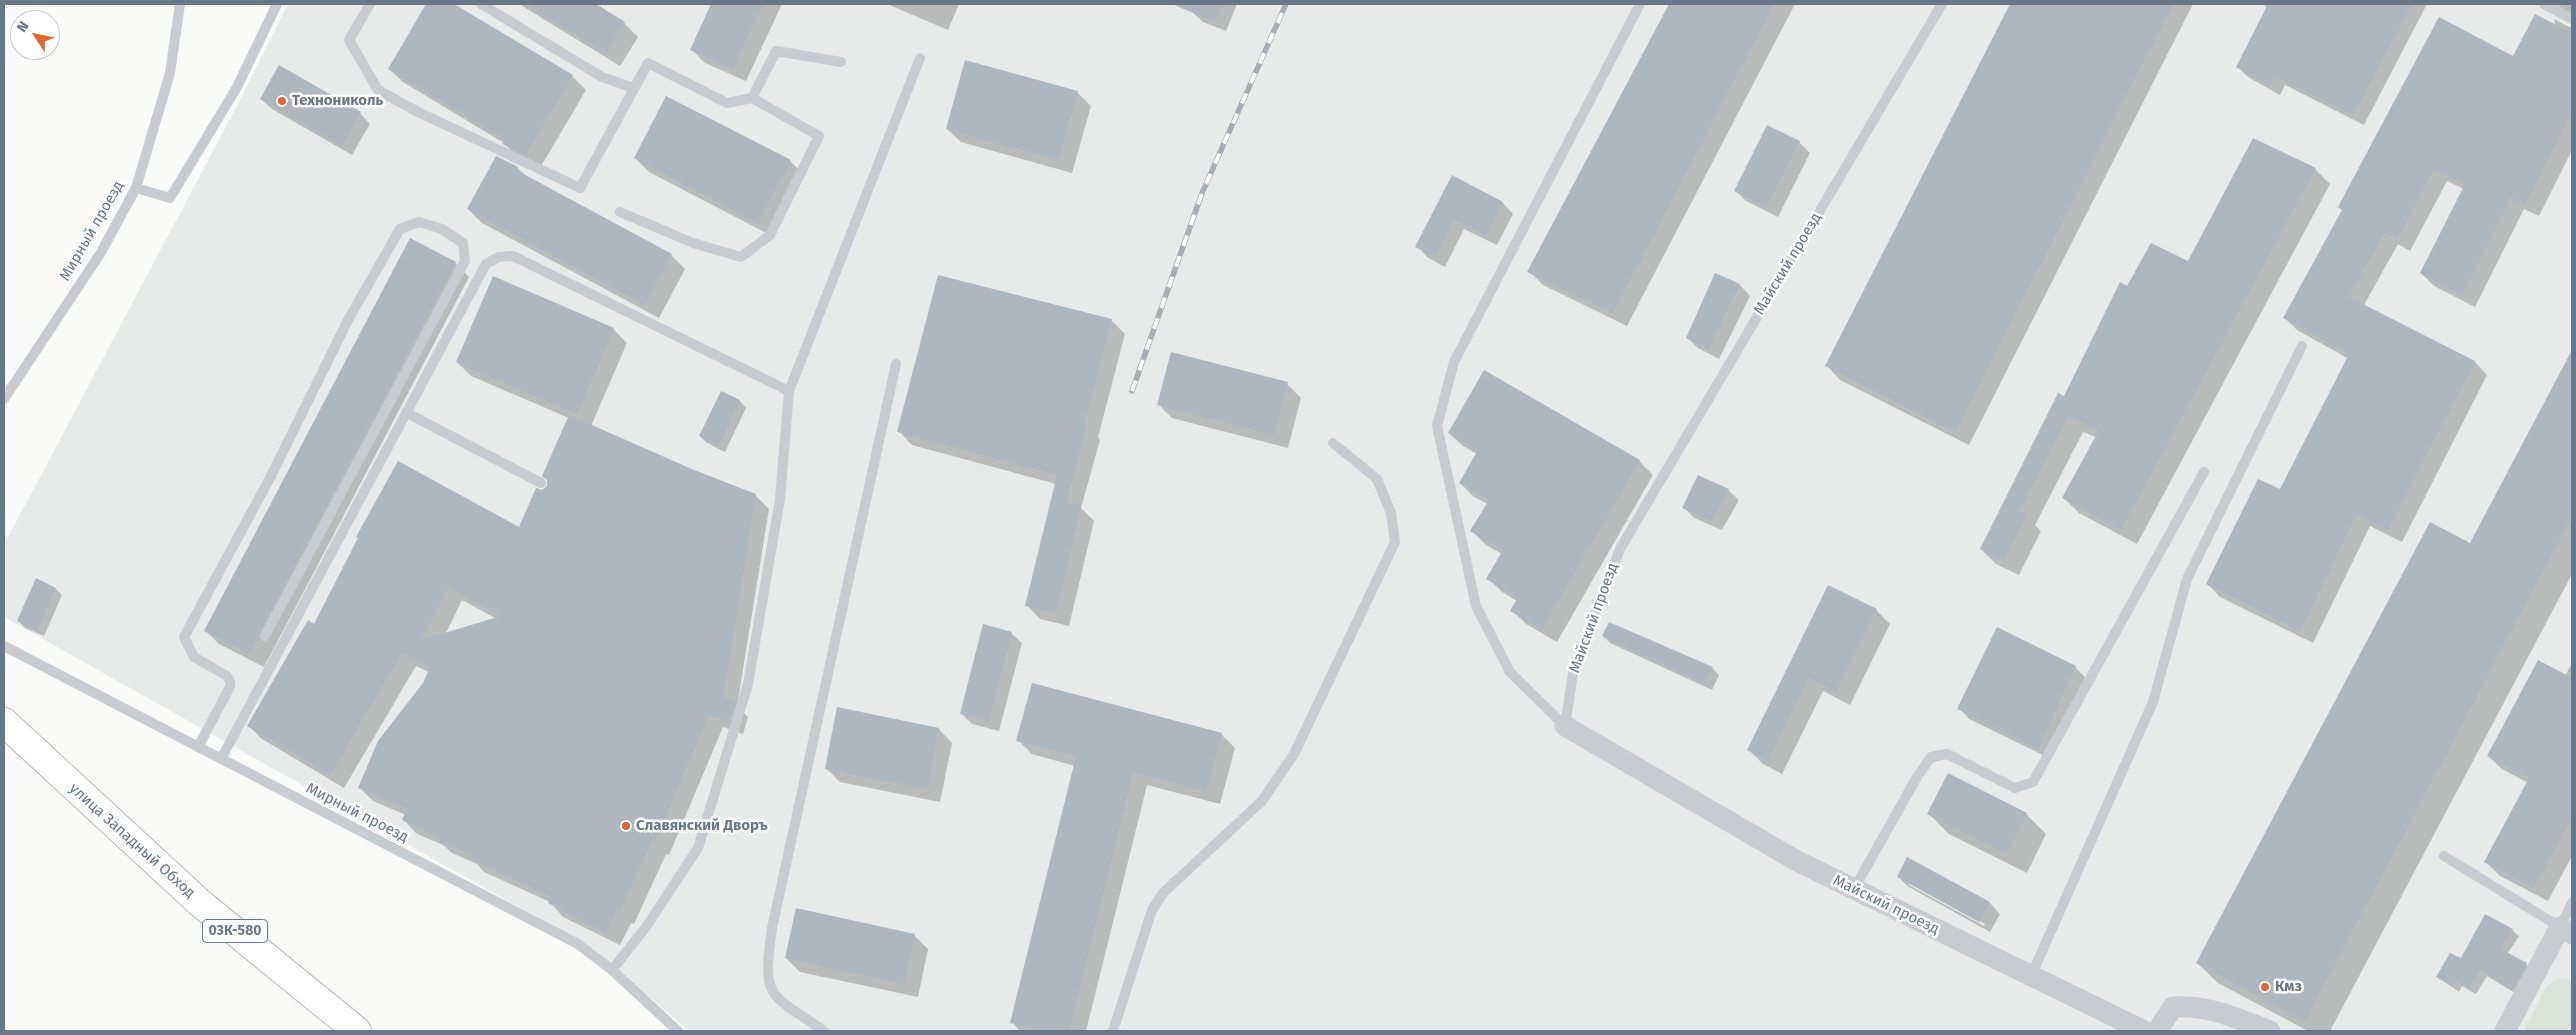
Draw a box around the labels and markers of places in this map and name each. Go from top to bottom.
place label: Технониколь [292,92,383,110]
marker: Технониколь [276,95,288,107]
place label: Cлавянский Дворъ [636,817,768,835]
marker: Cлавянский Дворъ [620,820,632,832]
place label: Кмз [2275,978,2302,996]
marker: Кмз [2259,981,2271,993]

